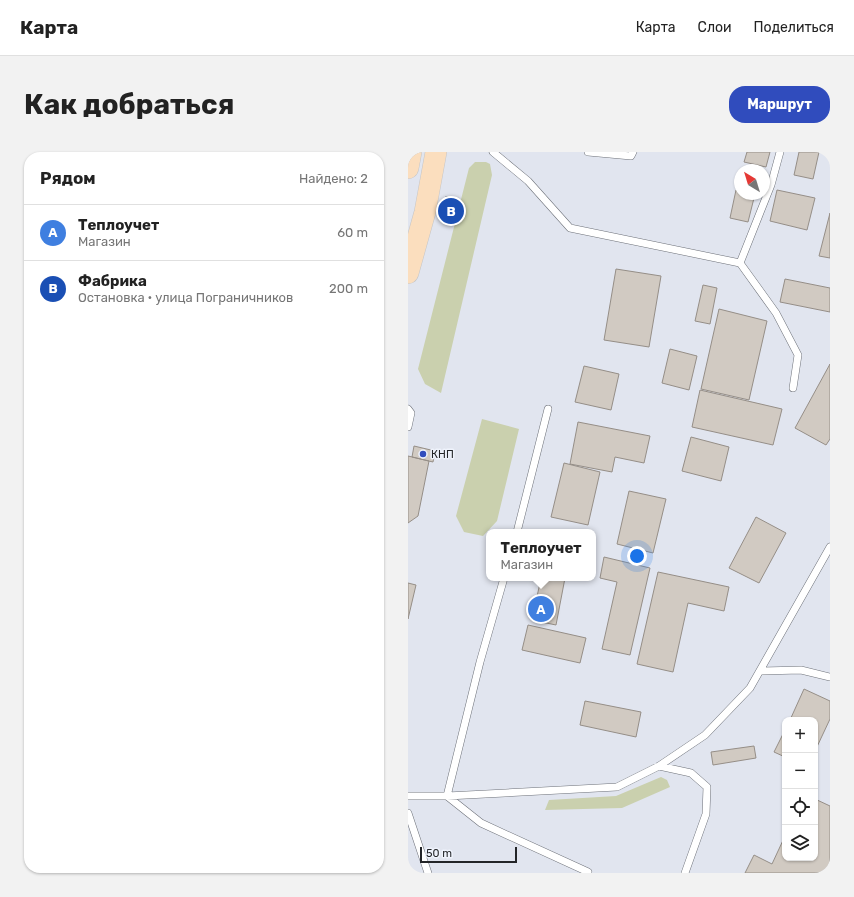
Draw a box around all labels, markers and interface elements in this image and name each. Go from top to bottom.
text: Карта [20,16,78,39]
text: Карта [636,19,676,36]
text: Слои [698,19,732,36]
text: Поделиться [754,19,834,36]
button: Маршрут [729,86,830,123]
text: Как добраться [24,88,234,121]
north arrow [734,164,770,200]
text: Рядом [40,168,96,188]
text: Найдено: 2 [299,171,368,186]
pin: B [438,196,464,226]
text: Теплоучет [78,216,159,234]
text: A [48,225,58,240]
text: 60 m [337,225,368,240]
text: Магазин [78,234,131,249]
text: Фабрика [78,272,147,290]
text: B [48,281,58,296]
text: 200 m [329,281,368,296]
text: Остановка · улица Пограничников [78,290,293,305]
place label: КНП [431,448,454,461]
marker: КНП [418,449,428,459]
popup [486,529,596,581]
text: Теплоучет [500,539,582,557]
your location [627,546,647,566]
text: Магазин [500,557,553,572]
pin: A [528,594,554,624]
map controls [782,717,818,861]
button: + [782,717,818,753]
button: − [782,753,818,789]
button: locate [782,789,818,825]
button: layers [782,825,818,861]
scale bar [420,845,517,864]
text: 50 m [426,847,452,860]

